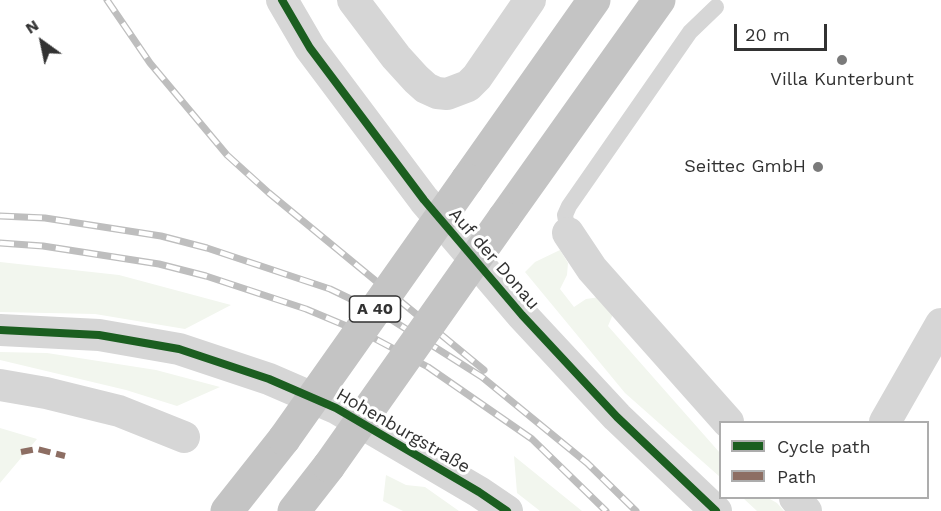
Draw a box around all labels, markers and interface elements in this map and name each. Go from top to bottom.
north arrow [12,12,72,72]
scale bar [737,12,830,50]
text: N [22,15,42,38]
text: 20 m [745,24,790,45]
marker: Villa Kunterbunt [835,53,849,67]
place label: Villa Kunterbunt [770,69,914,91]
place label: Seittec GmbH [684,156,806,178]
marker: Seittec GmbH [811,160,825,174]
street label: Auf der Donau [444,204,544,314]
road number: A 40 [350,296,400,322]
street label: Hohenburgstraße [332,384,474,478]
legend [719,421,929,499]
text: Cycle path [777,436,871,457]
text: Path [777,466,817,487]

